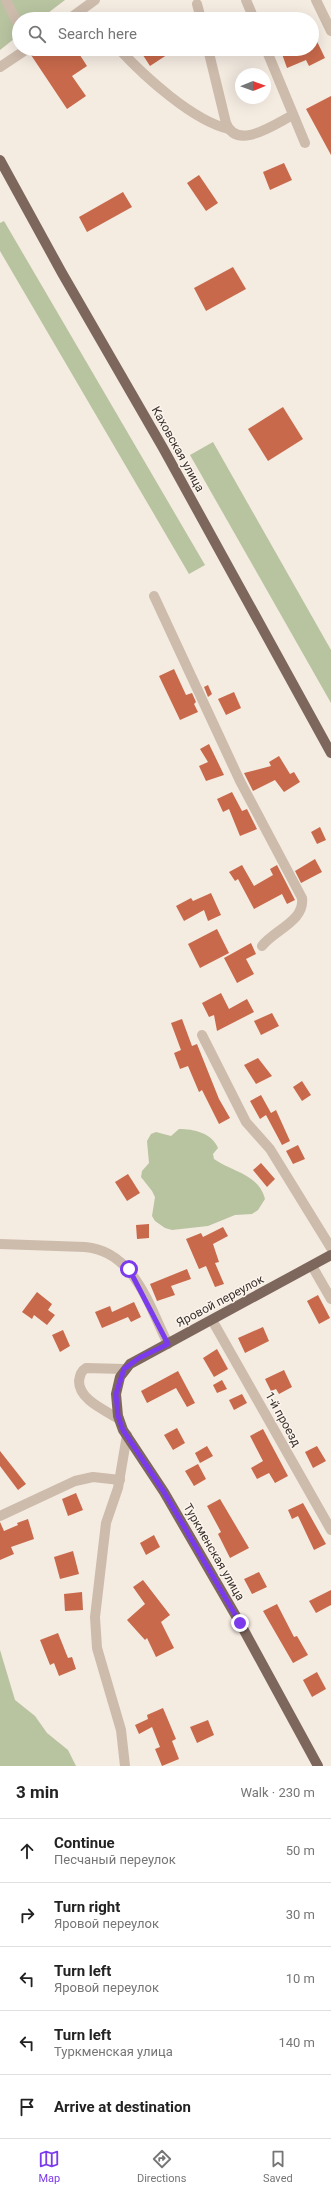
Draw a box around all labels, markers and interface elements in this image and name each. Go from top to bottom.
search box [12,12,319,56]
icon: search [26,23,48,45]
text: Search here [58,25,137,43]
north arrow [235,68,271,104]
street label: Каховская улица [149,404,207,494]
route start [120,1260,138,1278]
street label: Яровой переулок [174,1272,266,1330]
street label: 1-й проезд [262,1389,304,1449]
street label: Туркменская улица [181,1501,247,1603]
route end [231,1614,249,1632]
text: 3 min [16,1782,59,1802]
text: Walk · 230 m [240,1785,315,1800]
text: Continue [54,1834,115,1852]
icon: ahead [16,1840,38,1862]
text: 50 m [286,1843,315,1858]
text: Песчаный переулок [54,1852,176,1867]
text: Turn right [54,1898,120,1916]
icon: right [16,1904,38,1926]
text: 30 m [286,1907,315,1922]
text: Яровой переулок [54,1916,159,1931]
text: Turn left [54,1962,111,1980]
icon: left [16,1968,38,1990]
text: 10 m [286,1971,315,1986]
text: Яровой переулок [54,1980,159,1995]
text: Turn left [54,2026,111,2044]
icon: left [16,2032,38,2054]
text: 140 m [278,2035,315,2050]
text: Туркменская улица [54,2044,173,2059]
icon: arrive [16,2096,38,2118]
text: Arrive at destination [54,2098,191,2116]
tab: Map [38,2148,60,2185]
tab: Directions [137,2148,186,2185]
tab: Saved [263,2148,293,2185]

